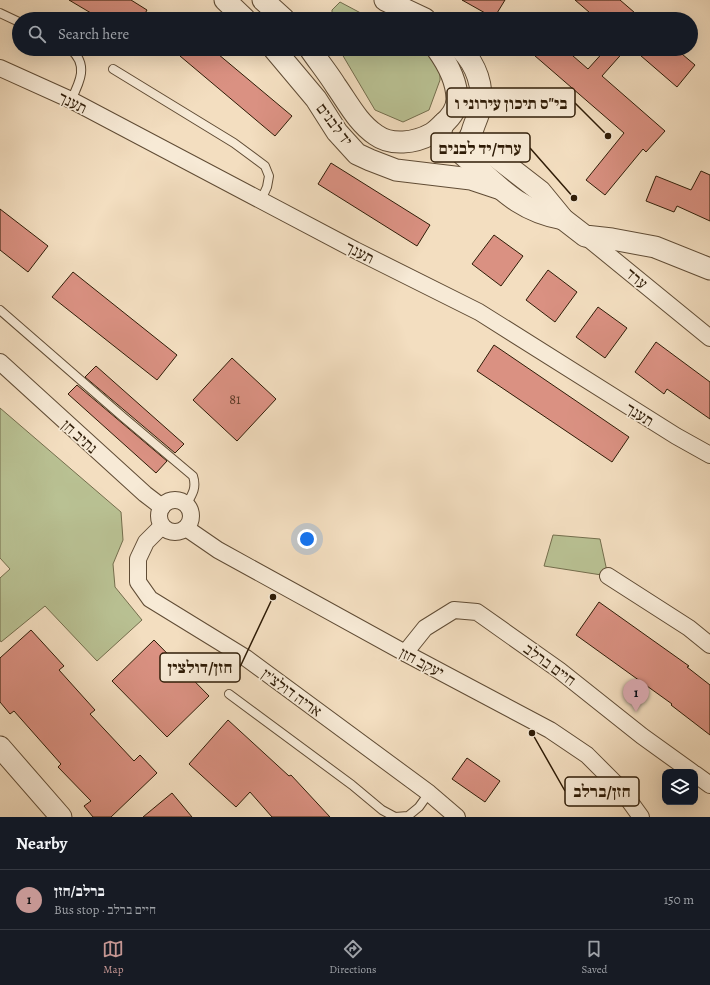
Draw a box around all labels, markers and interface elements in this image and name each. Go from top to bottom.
search box [12,12,698,56]
icon: search [26,23,48,45]
text: Search here [58,24,129,44]
street label: תענך [54,87,91,119]
callout: בי"ס תיכון עירוני ו [447,88,575,117]
text: בי"ס תיכון עירוני ו [455,92,567,115]
street label: יד לבנים [311,99,358,151]
callout: ערד/יד לבנים [431,133,530,162]
text: ערד/יד לבנים [438,137,522,160]
street label: תענך [341,236,378,269]
street label: ערד [621,263,652,295]
house number: 81 [229,390,241,409]
street label: תענך [621,398,658,432]
street label: נתיב חן [56,415,102,459]
your location [297,529,317,549]
street label: חיים ברלב [519,638,580,691]
street label: יעקב חזן [395,642,448,684]
callout: חזן/דולצין [160,653,240,682]
text: חזן/דולצין [168,656,232,679]
street label: אריה דולצ'ין [257,663,326,722]
pin: 1 [623,679,649,712]
map controls [662,769,698,805]
button: layers [662,769,698,805]
callout: חזן/ברלב [565,777,639,806]
text: חזן/ברלב [573,780,631,803]
text: Nearby [16,832,67,855]
text: ברלב/חזן [54,881,105,901]
text: 1 [27,891,31,908]
text: 150 m [664,891,694,908]
text: Bus stop · חיים ברלב [54,901,156,918]
tab: Map [102,938,124,977]
tab: Directions [329,938,377,977]
tab: Saved [581,938,608,977]

